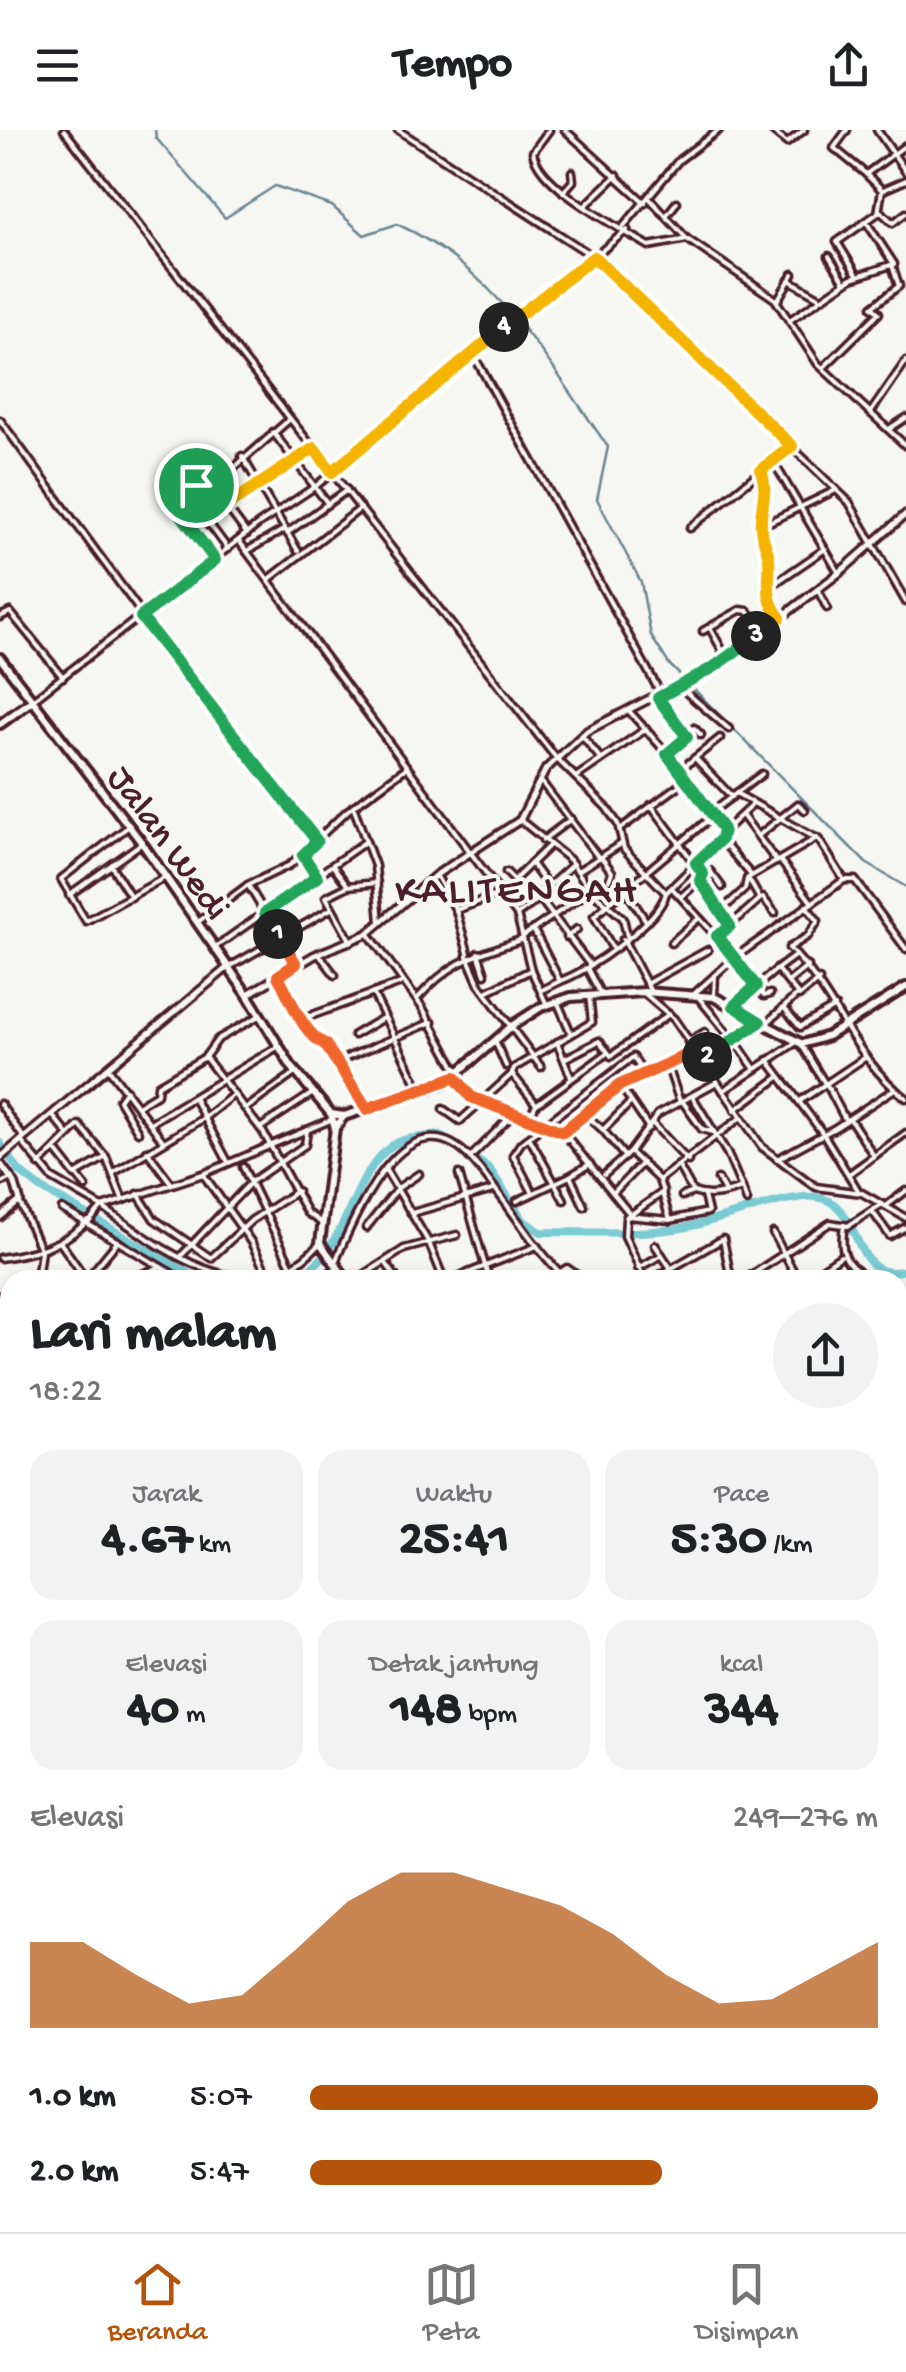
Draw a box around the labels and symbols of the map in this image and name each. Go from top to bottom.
pin: 4 [479,302,529,352]
pin [154,443,239,528]
pin: 3 [731,611,781,661]
street label: Jalan Wedi [95,759,237,930]
district label: KALITENGAH [395,869,639,918]
pin: 1 [253,909,303,959]
pin: 2 [682,1032,732,1082]

